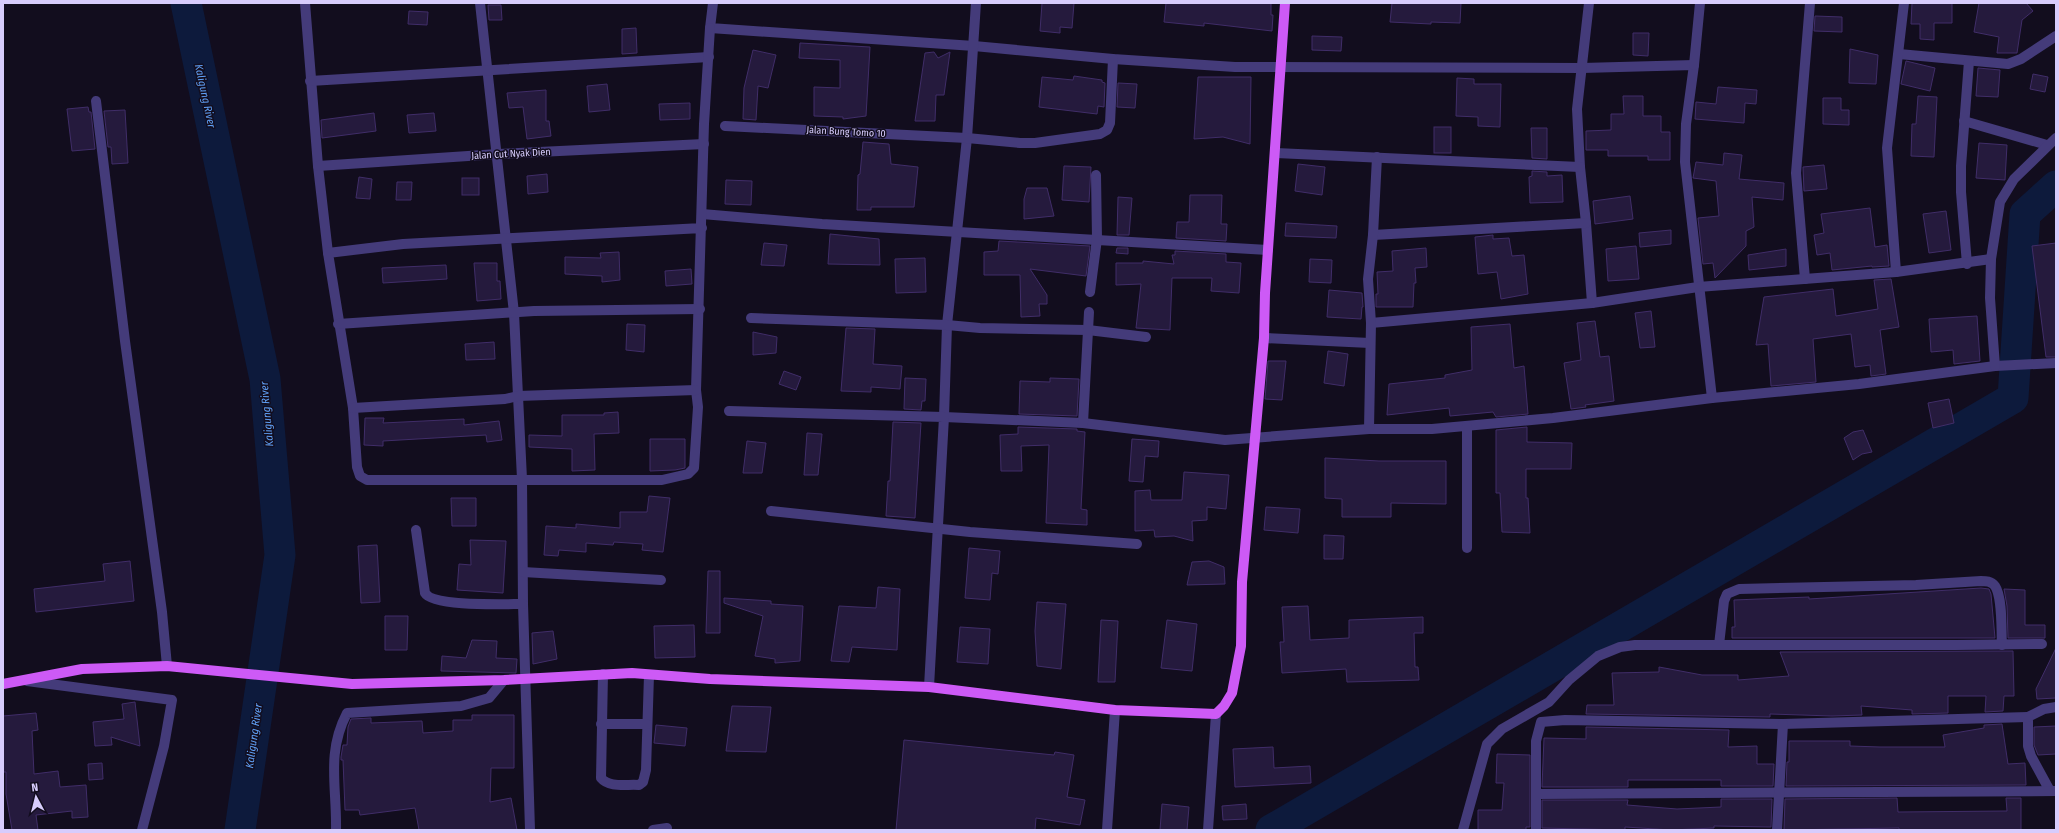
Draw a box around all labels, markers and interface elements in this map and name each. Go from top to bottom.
water label: Kaligung River [192,63,218,130]
street label: Jalan Bung Tomo 10 [806,124,886,140]
street label: Jalan Cut Nyak Dien [471,146,551,162]
water label: Kaligung River [258,380,276,447]
water label: Kaligung River [243,702,265,769]
north arrow [16,777,56,817]
text: N [31,781,39,794]

